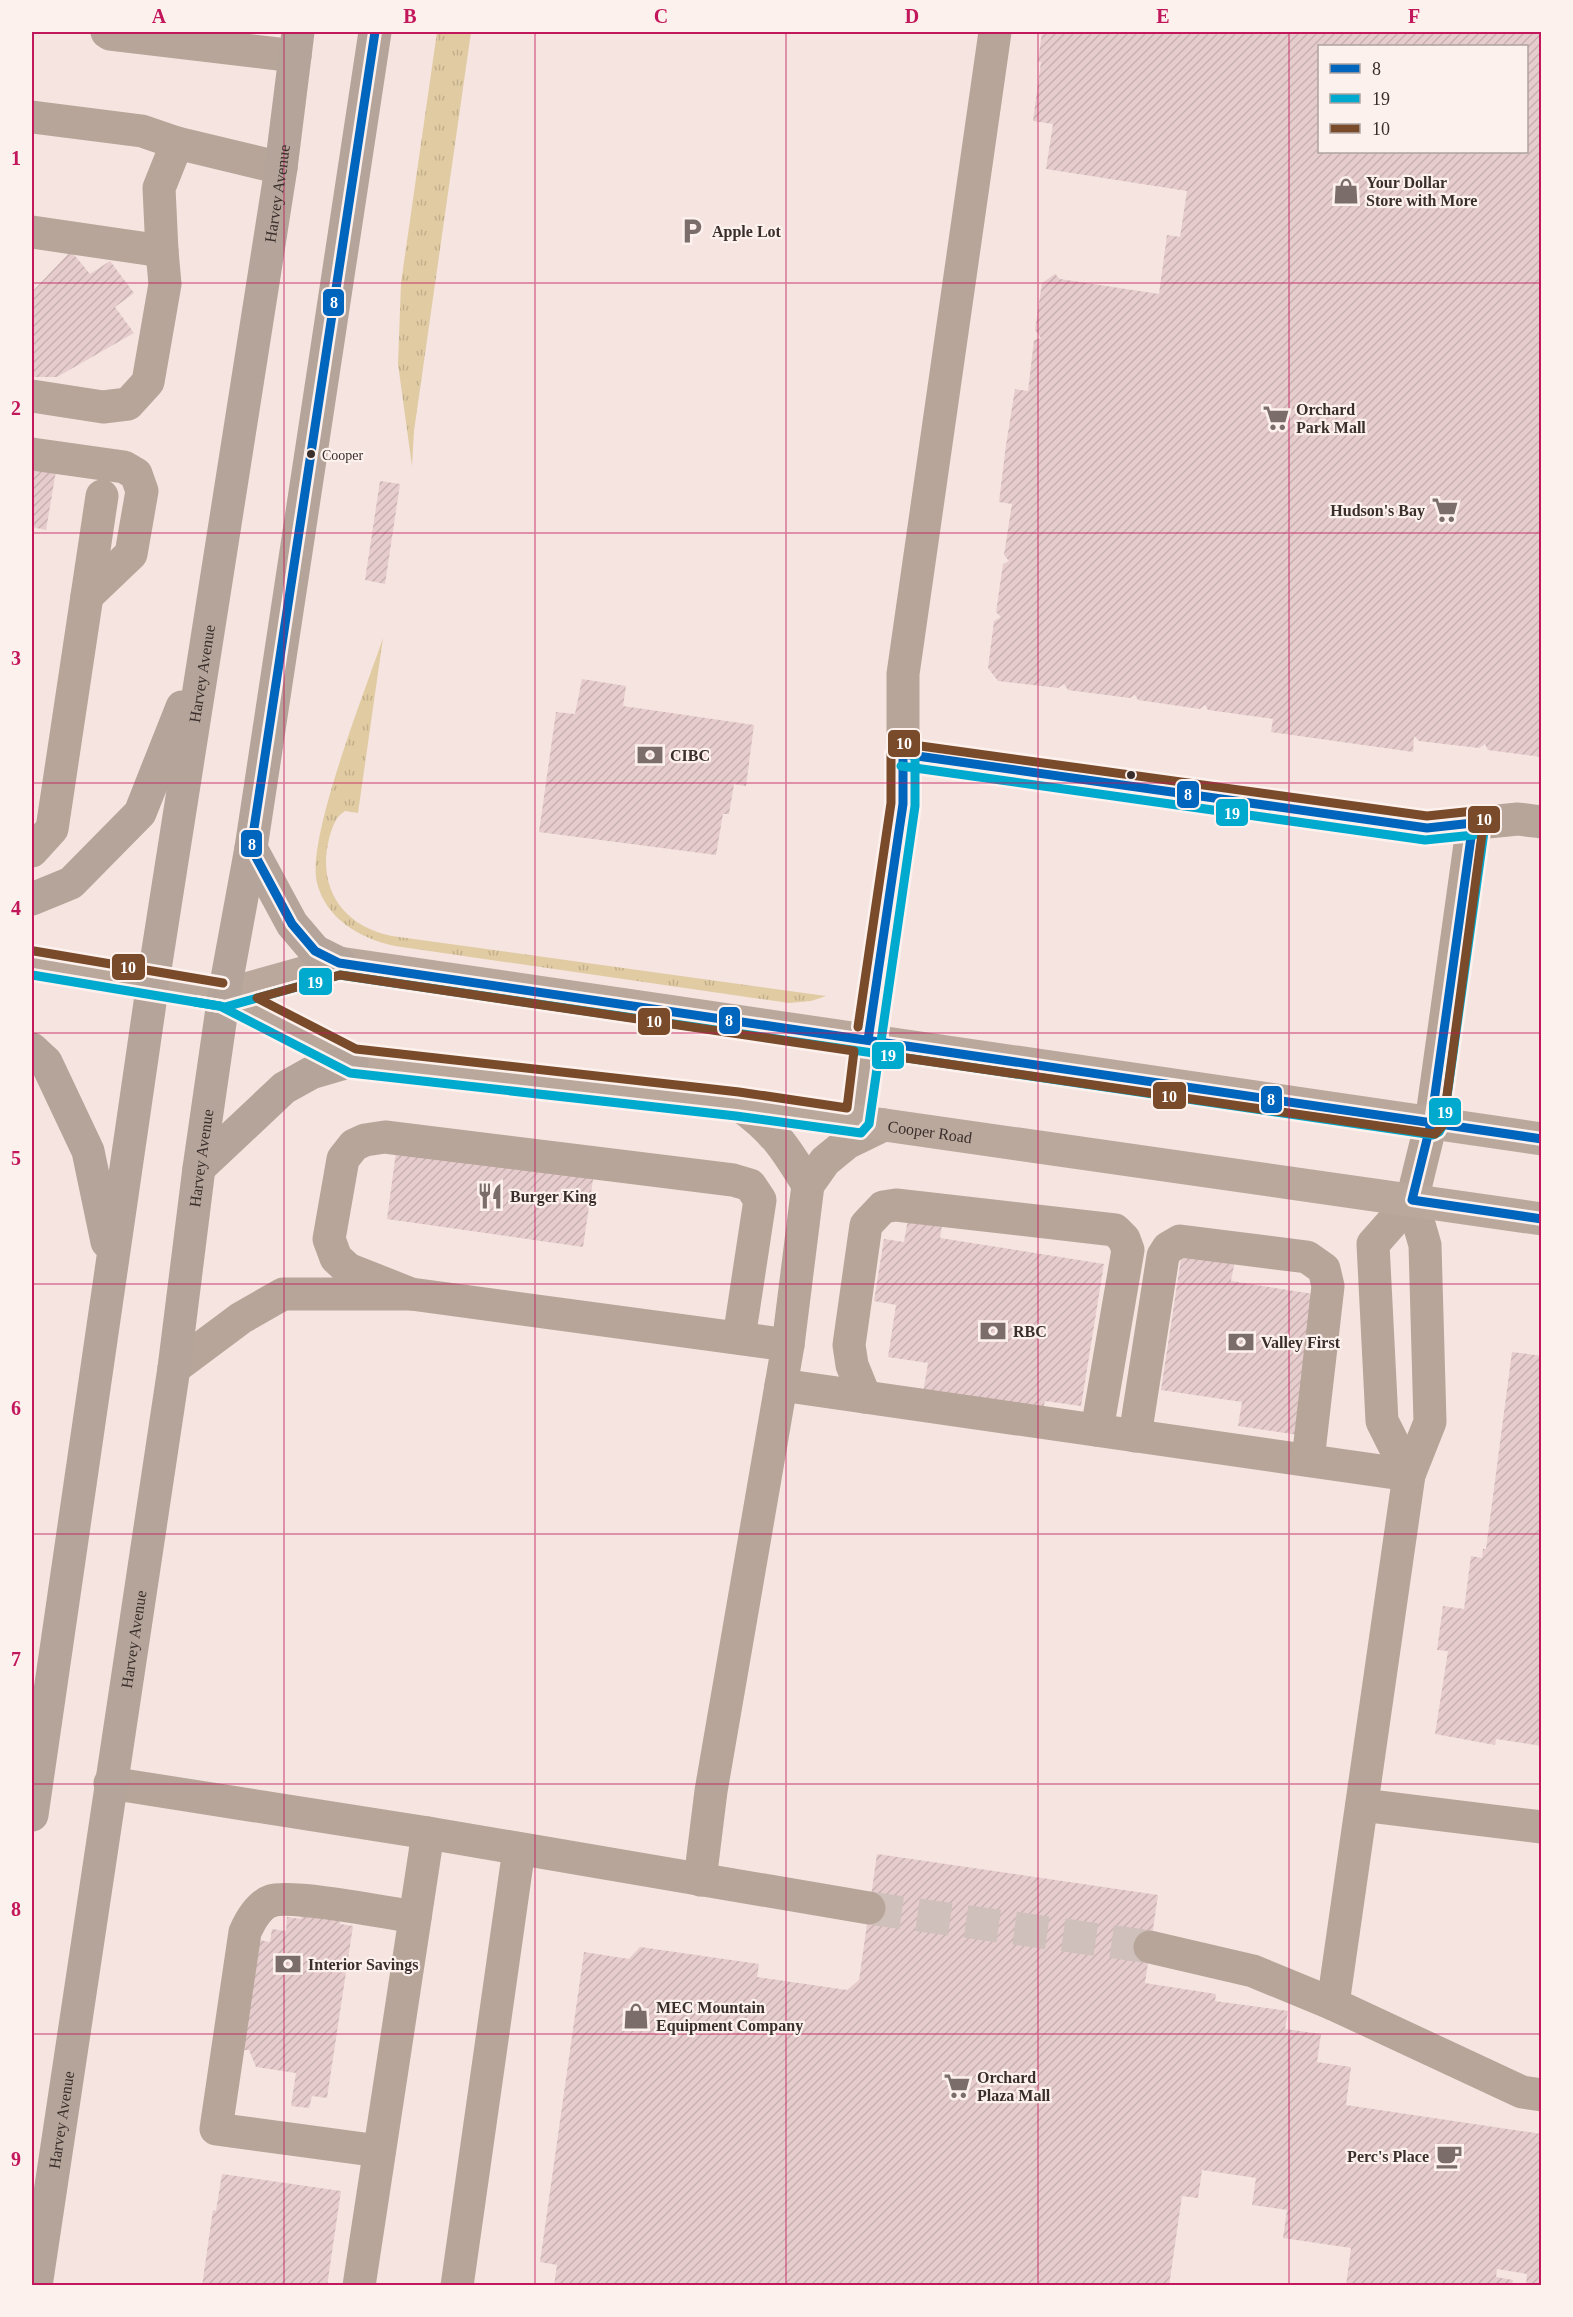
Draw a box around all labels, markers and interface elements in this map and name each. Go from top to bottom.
text: A [152,5,167,27]
text: B [403,5,417,27]
text: C [654,5,668,27]
text: D [905,5,919,27]
text: E [1156,5,1170,27]
text: F [1408,5,1420,27]
legend [1318,45,1528,153]
text: 8 [1372,59,1381,79]
text: 19 [1372,89,1390,109]
text: 10 [1372,119,1390,139]
street label: Harvey Avenue [261,144,293,244]
text: 1 [11,147,21,169]
place label: Your Dollar Store with More [1366,174,1477,209]
shop icon: Your Dollar Store with More [1331,176,1361,206]
parking icon: Apple Lot [677,216,707,246]
place label: Apple Lot [712,223,782,241]
line badge: 8 [322,288,345,317]
text: 8 [330,294,338,311]
text: 2 [11,397,21,419]
place label: Orchard Park Mall [1296,401,1366,436]
supermarket icon: Orchard Park Mall [1261,403,1291,433]
marker: Cooper [305,448,317,460]
place label: Cooper [322,448,364,463]
supermarket icon: Hudson's Bay [1430,495,1460,525]
place label: Hudson's Bay [1330,502,1425,520]
street label: Harvey Avenue [186,623,218,724]
text: 3 [11,647,21,669]
line badge: 10 [887,729,921,758]
text: 10 [896,735,912,752]
bank icon: CIBC [635,740,665,770]
place label: CIBC [670,747,710,764]
unlabelled marker [1125,769,1137,781]
line badge: 8 [1176,780,1200,809]
text: 8 [1184,786,1192,803]
line badge: 19 [1215,798,1249,827]
text: 19 [1224,805,1240,822]
line badge: 10 [1467,805,1501,834]
text: 10 [1476,811,1492,828]
line badge: 8 [240,829,263,858]
text: 8 [248,836,256,853]
text: 4 [11,897,21,919]
line badge: 10 [111,953,146,981]
text: 10 [120,959,136,976]
line badge: 19 [298,967,333,996]
text: 19 [307,974,323,991]
line badge: 8 [718,1006,741,1035]
line badge: 10 [637,1007,671,1036]
text: 8 [725,1012,733,1029]
text: 10 [646,1013,662,1030]
line badge: 19 [871,1041,905,1070]
text: 19 [880,1047,896,1064]
line badge: 10 [1152,1081,1187,1110]
line badge: 8 [1260,1085,1283,1114]
text: 10 [1161,1088,1177,1105]
text: 8 [1267,1091,1275,1108]
line badge: 19 [1428,1097,1462,1126]
text: 19 [1437,1104,1453,1121]
street label: Harvey Avenue [186,1108,216,1208]
street label: Cooper Road [887,1118,973,1146]
text: 5 [11,1147,21,1169]
restaurant icon: Burger King [475,1181,505,1211]
place label: Burger King [510,1188,596,1206]
bank icon: RBC [978,1316,1008,1346]
place label: RBC [1013,1323,1047,1340]
bank icon: Valley First [1226,1327,1256,1357]
place label: Valley First [1261,1334,1341,1352]
text: 6 [11,1397,21,1419]
street label: Harvey Avenue [118,1589,149,1689]
text: 7 [11,1648,21,1670]
text: 8 [11,1898,21,1920]
bank icon: Interior Savings [273,1949,303,1979]
place label: Interior Savings [308,1956,418,1974]
place label: MEC Mountain Equipment Company [656,1999,803,2035]
shop icon: MEC Mountain Equipment Company [621,2001,651,2031]
place label: Orchard Plaza Mall [977,2069,1051,2104]
street label: Harvey Avenue [46,2070,77,2170]
supermarket icon: Orchard Plaza Mall [942,2071,972,2101]
cafe icon: Perc's Place [1434,2141,1464,2171]
text: 9 [11,2148,21,2170]
place label: Perc's Place [1347,2148,1429,2165]

